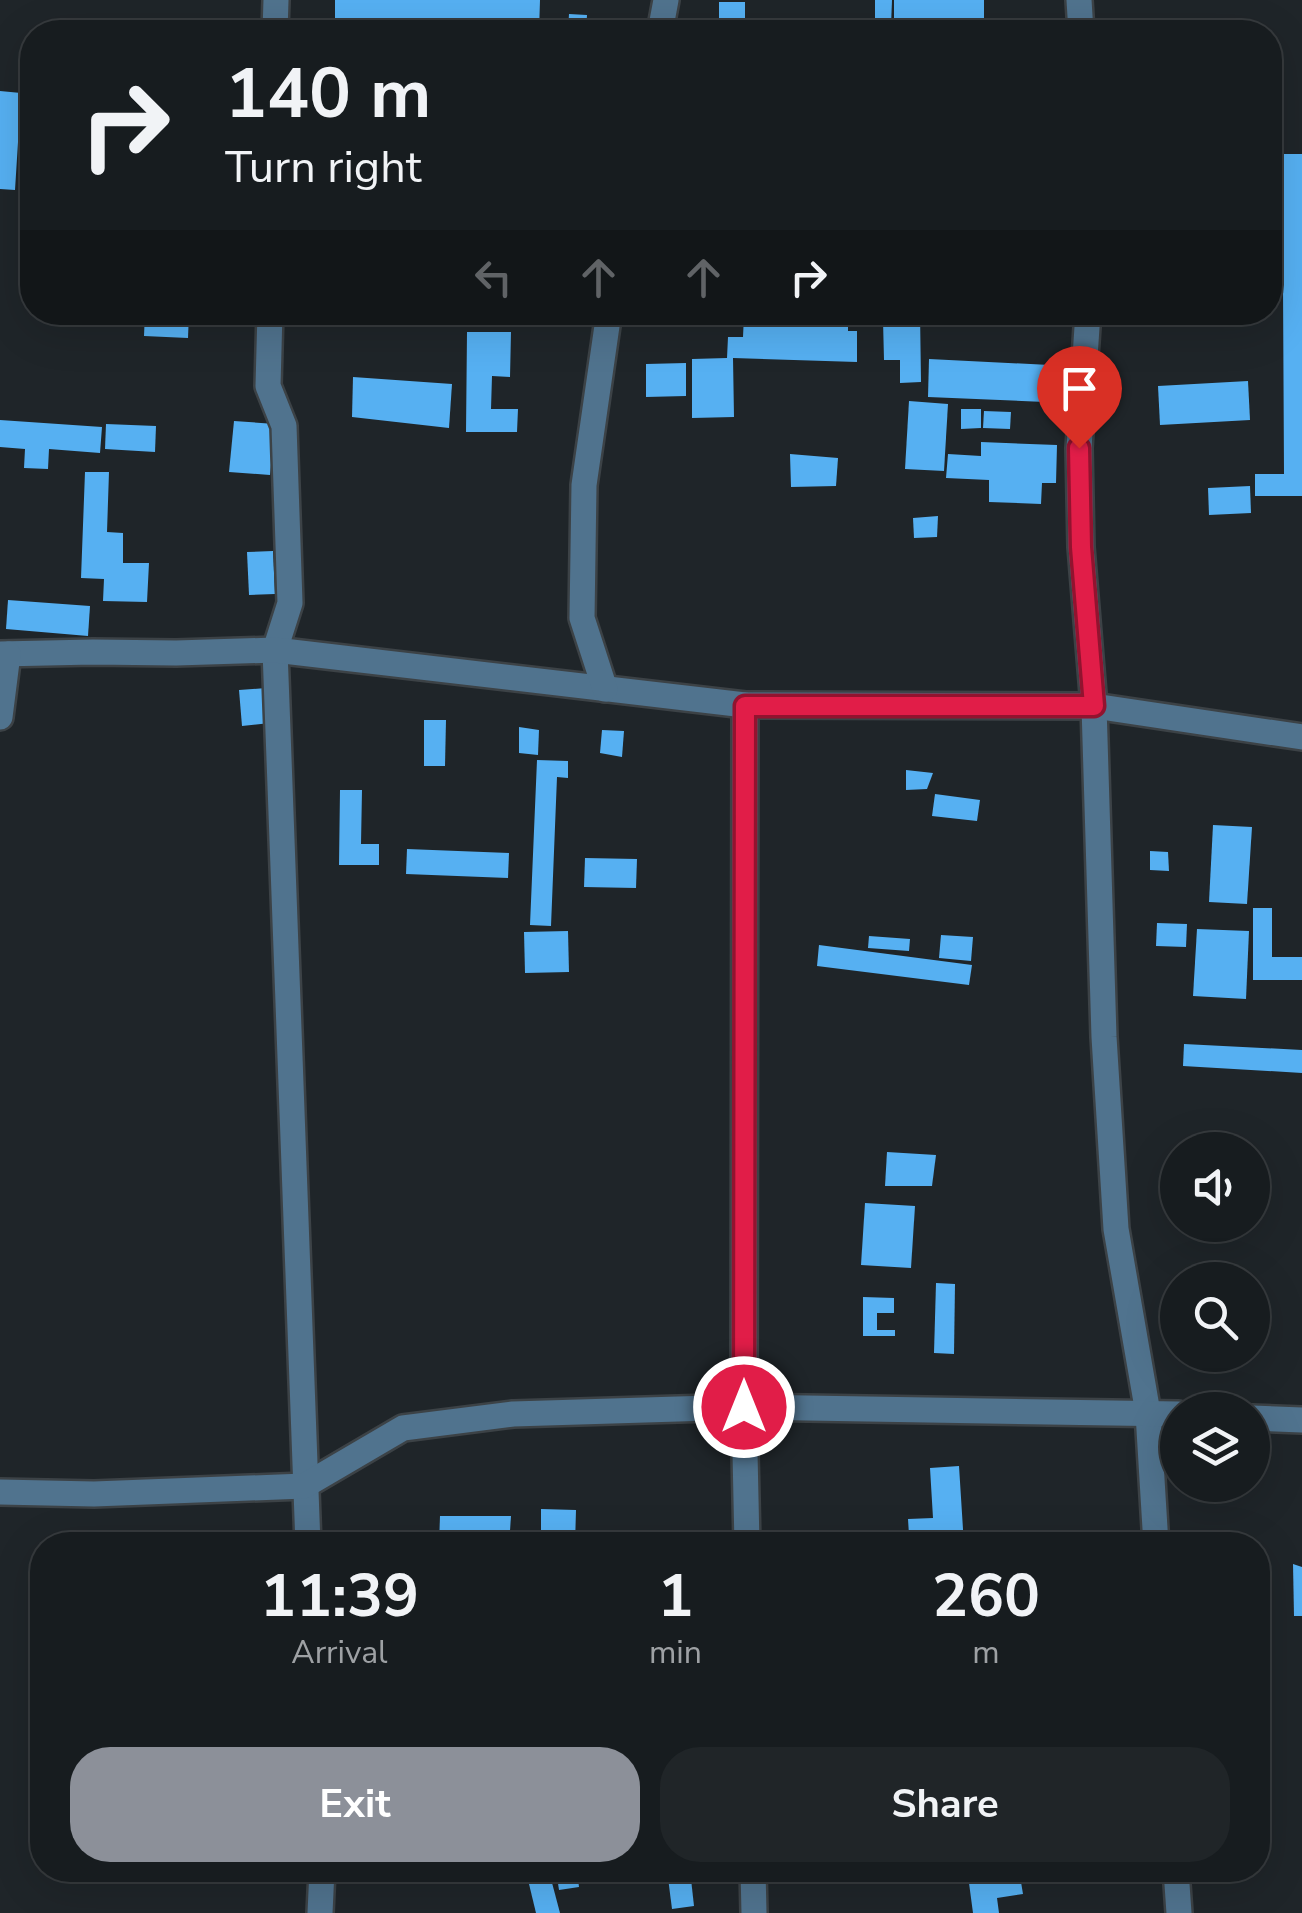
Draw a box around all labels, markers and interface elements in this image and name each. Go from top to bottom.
text: 140 m [225,46,431,142]
icon: right [60,60,190,190]
text: Turn right [225,137,422,198]
icon: left [466,250,521,305]
icon: ahead [571,250,626,305]
icon: ahead [676,250,731,305]
icon: right [781,250,836,305]
pin [1037,346,1122,449]
icon: arrive [1052,361,1107,416]
map controls [1160,1132,1270,1502]
button: sound [1160,1132,1270,1242]
button: search [1160,1262,1270,1372]
position arrow [692,1355,796,1459]
button: layers [1160,1392,1270,1502]
text: 11:39 [260,1555,419,1637]
text: 1 [657,1555,693,1637]
text: 260 [932,1555,1040,1637]
text: Arrival [291,1631,388,1674]
text: min [649,1631,702,1674]
text: m [972,1631,1000,1674]
button: Exit [70,1747,640,1862]
button: Share [660,1747,1230,1862]

